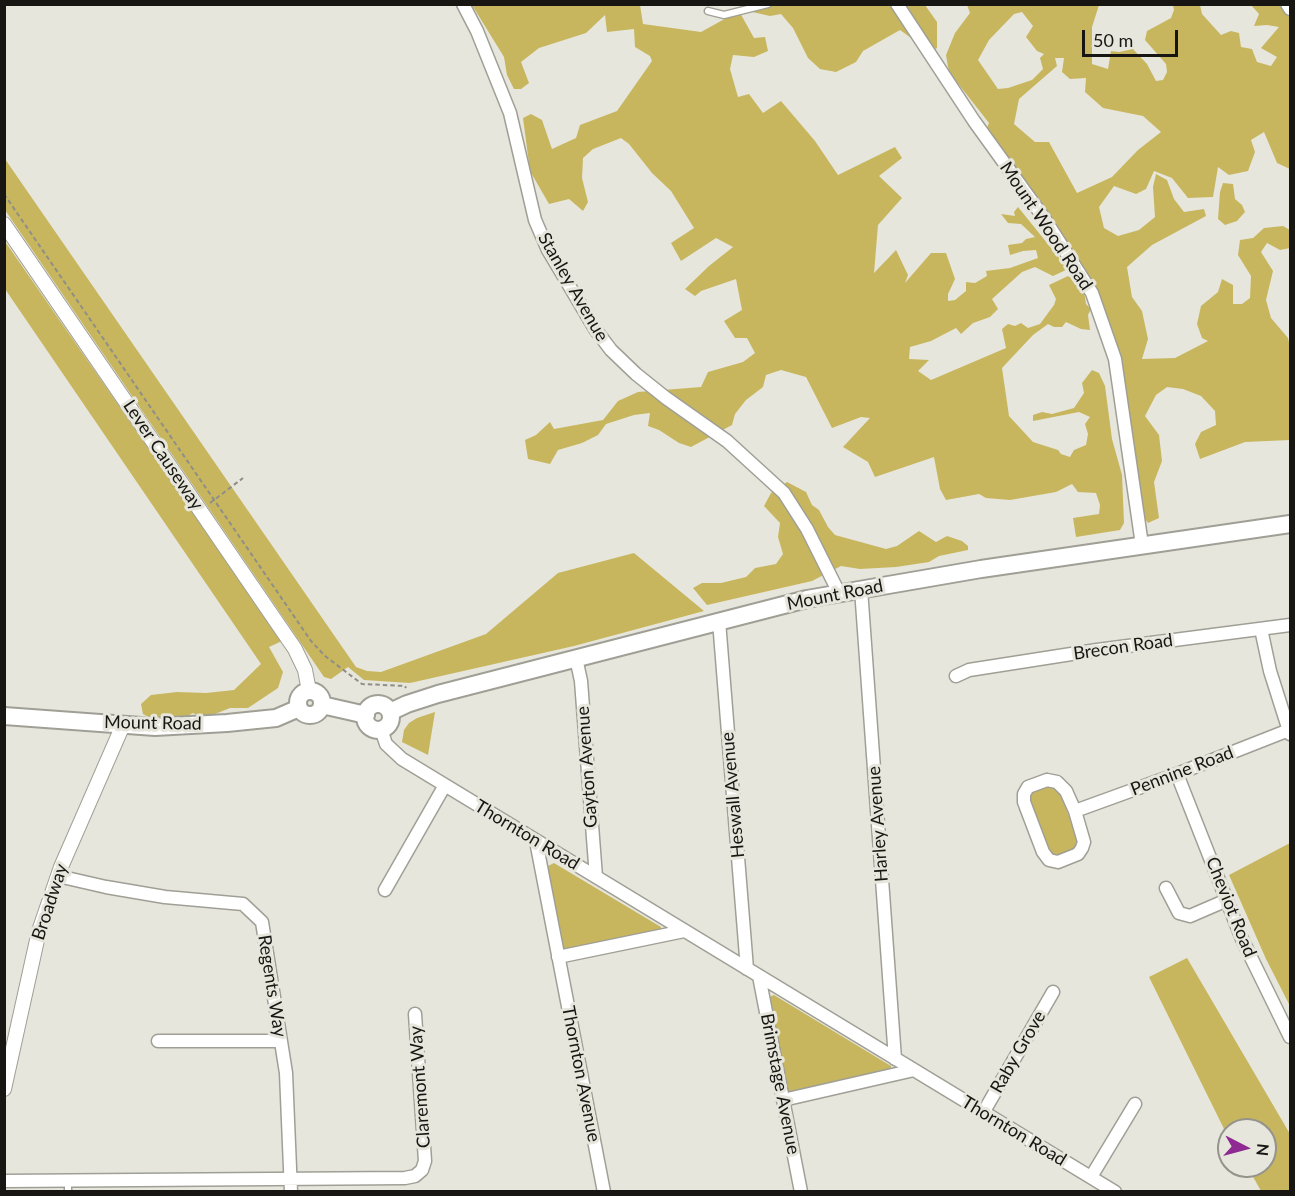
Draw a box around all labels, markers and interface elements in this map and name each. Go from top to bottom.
scale bar [1085,18,1181,56]
text: 50 m [1093,29,1133,51]
street label: Mount Wood Road [995,158,1097,294]
street label: Stanley Avenue [533,229,613,345]
street label: Lever Causeway [118,396,208,514]
street label: Mount Road [785,575,885,615]
street label: Brecon Road [1072,629,1174,665]
street label: Gayton Avenue [572,705,602,829]
street label: Mount Road [104,711,202,735]
street label: Heswall Avenue [717,731,749,859]
street label: Pennine Road [1128,742,1236,800]
street label: Harley Avenue [863,765,893,883]
street label: Thornton Road [471,795,583,875]
street label: Cheviot Road [1201,854,1261,960]
street label: Broadway [28,861,72,943]
street label: Regents Way [253,933,291,1039]
street label: Thornton Avenue [557,1004,605,1144]
street label: Raby Grove [986,1007,1050,1097]
street label: Brimstage Avenue [756,1012,804,1156]
street label: Claremont Way [405,1025,435,1149]
street label: Thornton Road [958,1091,1070,1171]
north arrow [1217,1118,1277,1178]
text: N [1253,1143,1274,1157]

